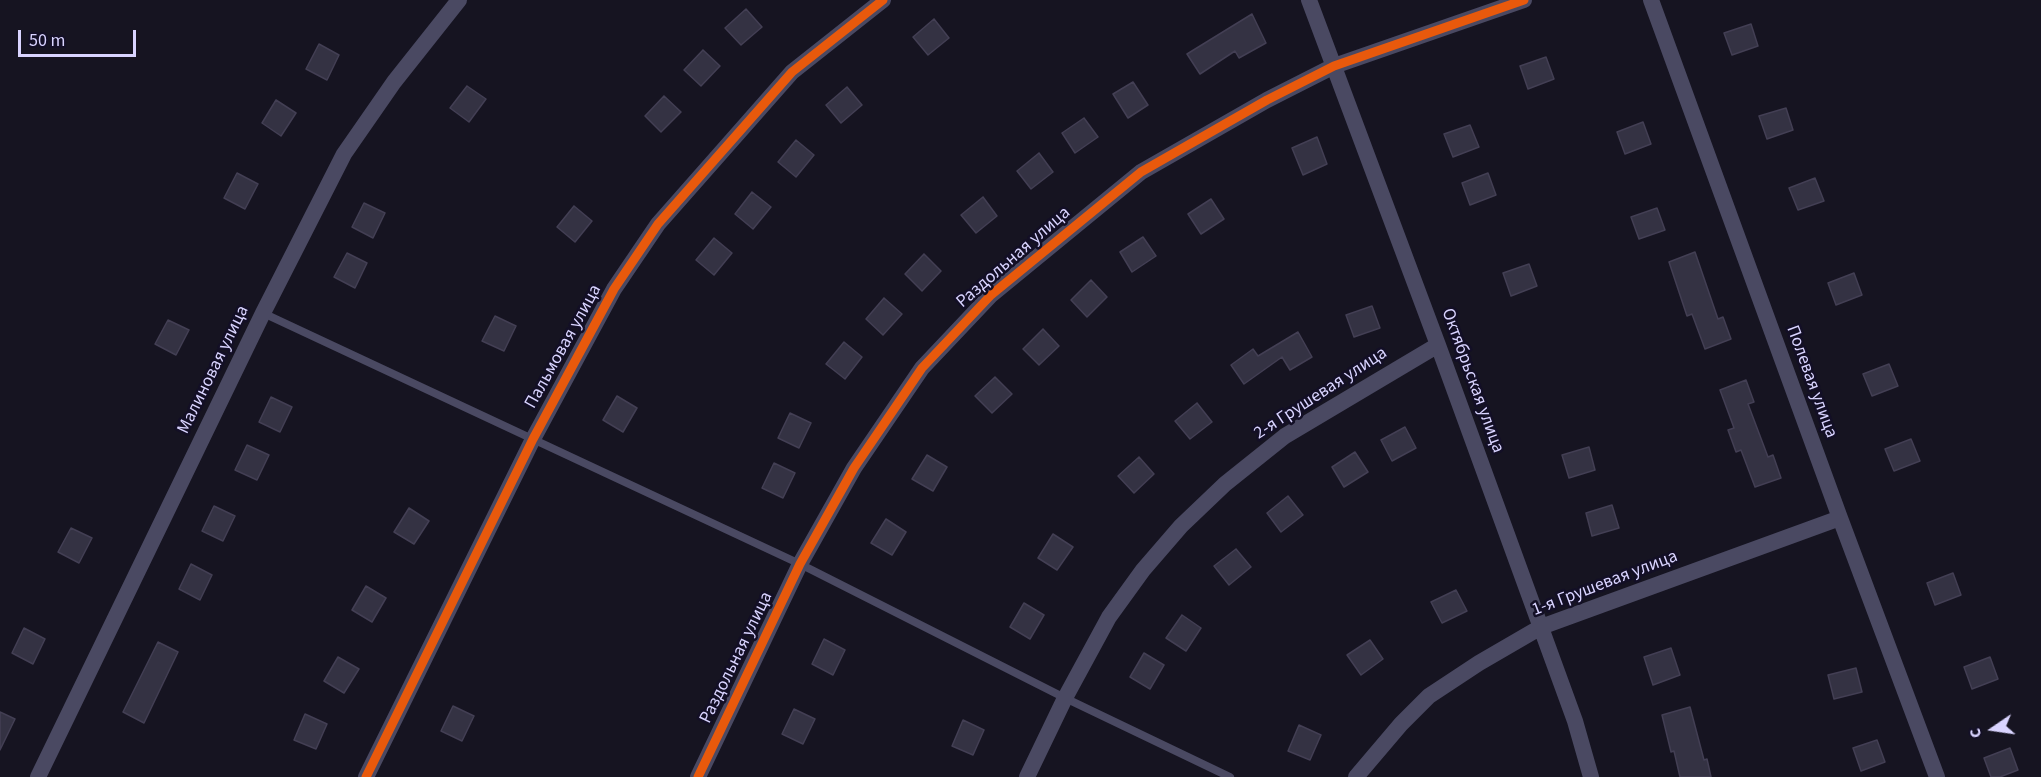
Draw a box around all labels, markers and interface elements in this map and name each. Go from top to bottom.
scale bar [21,18,140,56]
text: 50 m [29,28,65,53]
street label: Раздольная улица [953,203,1075,313]
street label: Пальмовая улица [521,281,607,413]
street label: Малиновая улица [174,302,254,438]
street label: Октябрьская улица [1436,306,1508,456]
street label: Полевая улица [1781,323,1841,441]
street label: 2-я Грушевая улица [1250,343,1392,445]
street label: 1-я Грушевая улица [1529,546,1681,622]
street label: Раздольная улица [696,589,778,727]
north arrow [1963,699,2023,759]
text: С [1964,726,1987,740]

